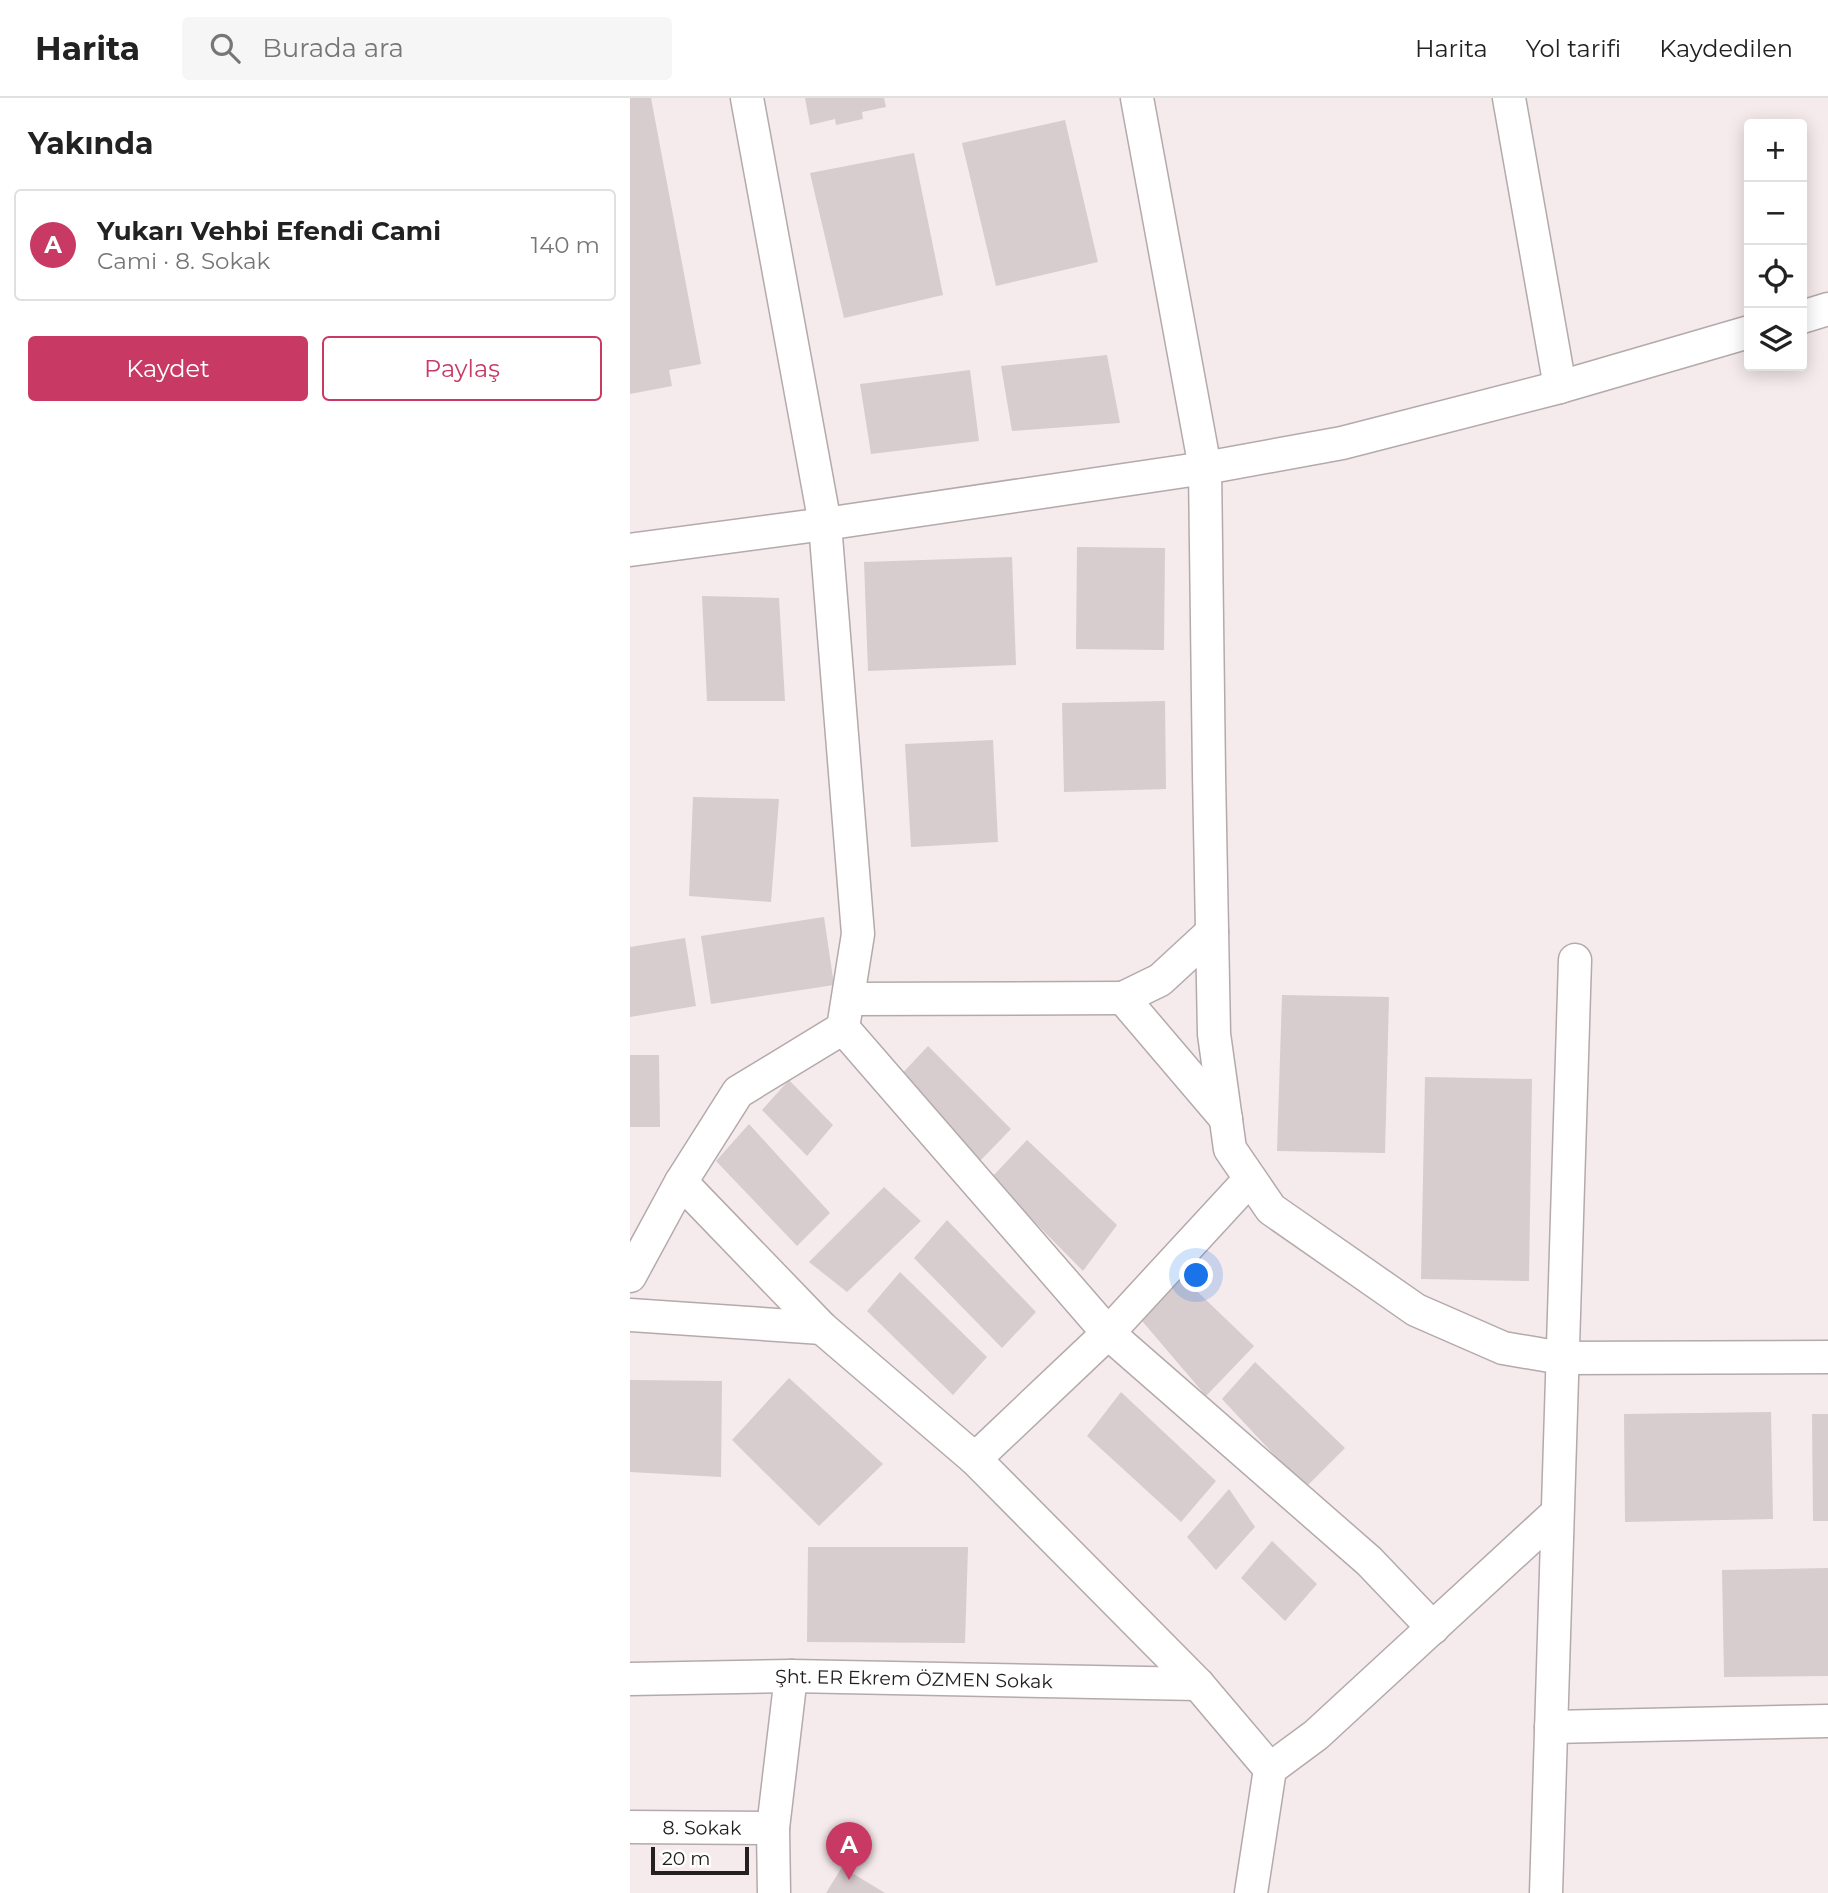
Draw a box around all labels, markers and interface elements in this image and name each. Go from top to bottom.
search box [182,17,672,80]
text: Harita [35,28,140,68]
icon: search [206,29,244,67]
text: Burada ara [262,32,404,64]
text: Harita [1415,34,1488,63]
text: Yol tarifi [1526,34,1621,63]
text: Kaydedilen [1659,34,1793,63]
map controls [1744,119,1807,371]
button: + [1744,119,1807,182]
text: Yakında [28,125,154,162]
button: − [1744,182,1807,245]
text: Yukarı Vehbi Efendi Cami [97,215,441,247]
text: A [44,231,62,259]
text: 140 m [531,231,600,259]
button: locate [1744,245,1807,308]
text: Cami · 8. Sokak [97,247,270,275]
button: layers [1744,308,1807,371]
button: Kaydet [28,336,308,401]
button: Paylaş [322,336,602,401]
your location [1179,1258,1213,1292]
street label: Şht. ER Ekrem ÖZMEN Sokak [775,1665,1054,1693]
street label: 8. Sokak [663,1816,742,1840]
pin: A [826,1822,872,1880]
scale bar [651,1844,749,1876]
text: 20 m [662,1847,710,1870]

